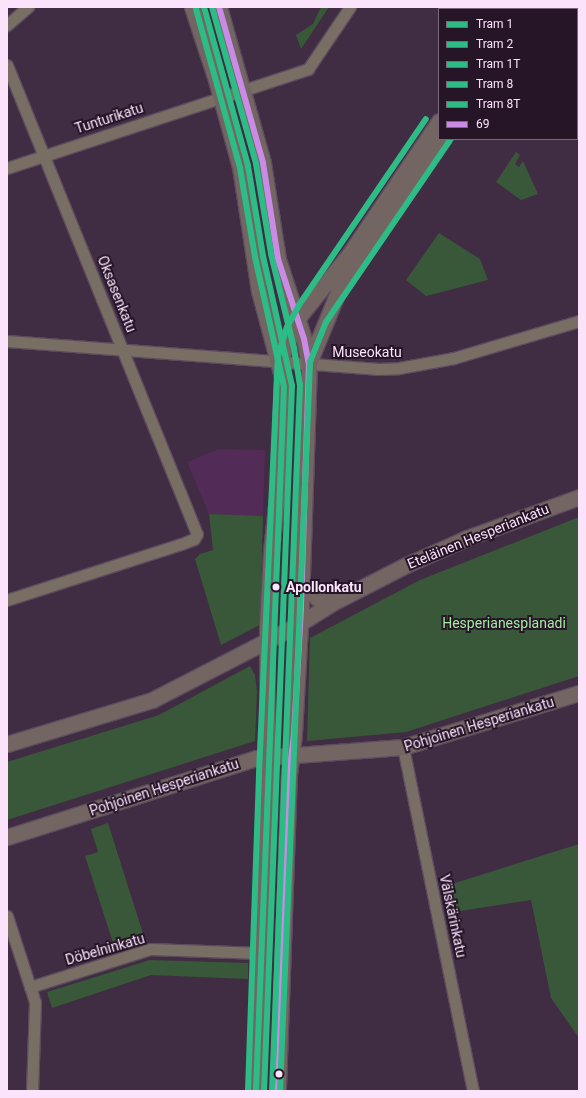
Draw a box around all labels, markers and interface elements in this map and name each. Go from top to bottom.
legend [438,8,578,140]
text: Tram 1 [476,17,513,31]
text: Tram 2 [476,37,513,51]
text: Tram 1T [476,57,520,71]
text: Tram 8 [476,77,513,91]
text: Tram 8T [476,97,520,111]
street label: Tunturikatu [73,99,145,137]
text: 69 [476,117,490,131]
street label: Oksasenkatu [94,253,140,335]
street label: Museokatu [332,344,402,360]
street label: Eteläinen Hesperiankatu [405,500,551,572]
place label: Apollonkatu [286,579,362,595]
marker: Apollonkatu [269,580,283,594]
park label: Hesperianesplanadi [442,615,566,631]
street label: Pohjoinen Hesperiankatu [402,693,556,755]
street label: Pohjoinen Hesperiankatu [87,755,241,819]
street label: Välskärinkatu [436,873,470,959]
street label: Döbelninkatu [63,930,147,968]
unlabelled marker [274,1069,284,1079]

